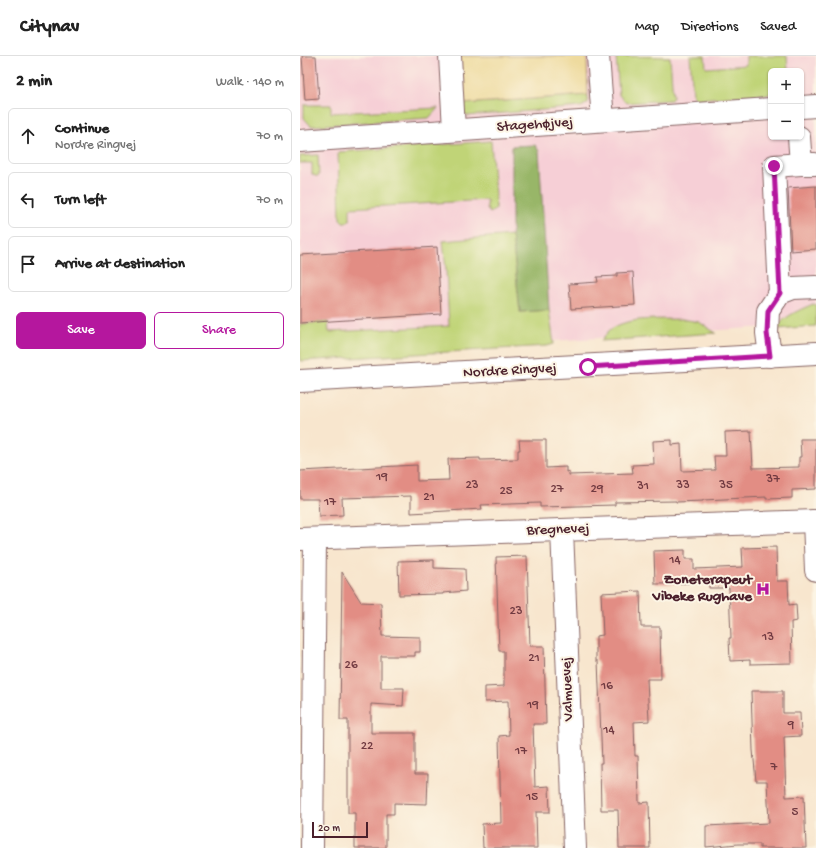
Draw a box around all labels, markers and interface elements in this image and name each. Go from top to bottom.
text: Citynav [20,16,79,39]
text: Map [635,19,659,36]
text: Directions [681,19,738,36]
text: Saved [760,19,796,36]
map controls [768,68,804,140]
button: + [768,68,804,104]
text: 2 min [16,72,52,92]
text: Walk · 140 m [216,75,284,90]
button: − [768,104,804,140]
street label: Stagehøjvej [496,113,574,137]
text: Continue [55,120,109,138]
icon: ahead [17,125,39,147]
text: 70 m [257,129,283,144]
text: Nordre Ringvej [55,138,136,153]
route end [765,157,783,175]
icon: left [17,189,39,211]
text: Turn left [55,191,106,209]
text: 70 m [257,193,283,208]
icon: arrive [17,253,39,275]
text: Arrive at destination [55,255,185,273]
button: Save [16,312,146,349]
button: Share [154,312,284,349]
route start [579,358,597,376]
street label: Nordre Ringvej [463,360,557,382]
house number: 19 [375,470,388,485]
house number: 37 [765,472,781,487]
house number: 23 [465,478,479,493]
house number: 33 [675,478,690,493]
house number: 35 [718,478,733,493]
house number: 31 [636,479,649,494]
house number: 27 [550,482,565,497]
house number: 29 [591,482,604,497]
house number: 25 [499,484,513,499]
house number: 21 [423,490,435,505]
house number: 17 [323,495,337,510]
street label: Bregnevej [525,520,590,540]
house number: 14 [668,553,681,568]
place label: Zoneterapeut Vibeke Rughave [652,571,754,606]
hospital icon: Zoneterapeut Vibeke Rughave [755,581,771,597]
house number: 23 [509,604,523,619]
house number: 13 [761,630,774,645]
house number: 21 [528,651,540,666]
street label: Valmuevej [558,657,578,722]
house number: 26 [345,658,358,673]
house number: 16 [600,679,613,694]
house number: 19 [526,698,539,713]
house number: 9 [787,718,795,733]
house number: 14 [602,723,615,738]
house number: 22 [361,739,374,754]
house number: 17 [514,744,528,759]
house number: 7 [770,760,779,775]
house number: 15 [525,790,538,805]
house number: 5 [792,805,799,820]
scale bar [312,820,368,839]
text: 20 m [318,823,340,835]

